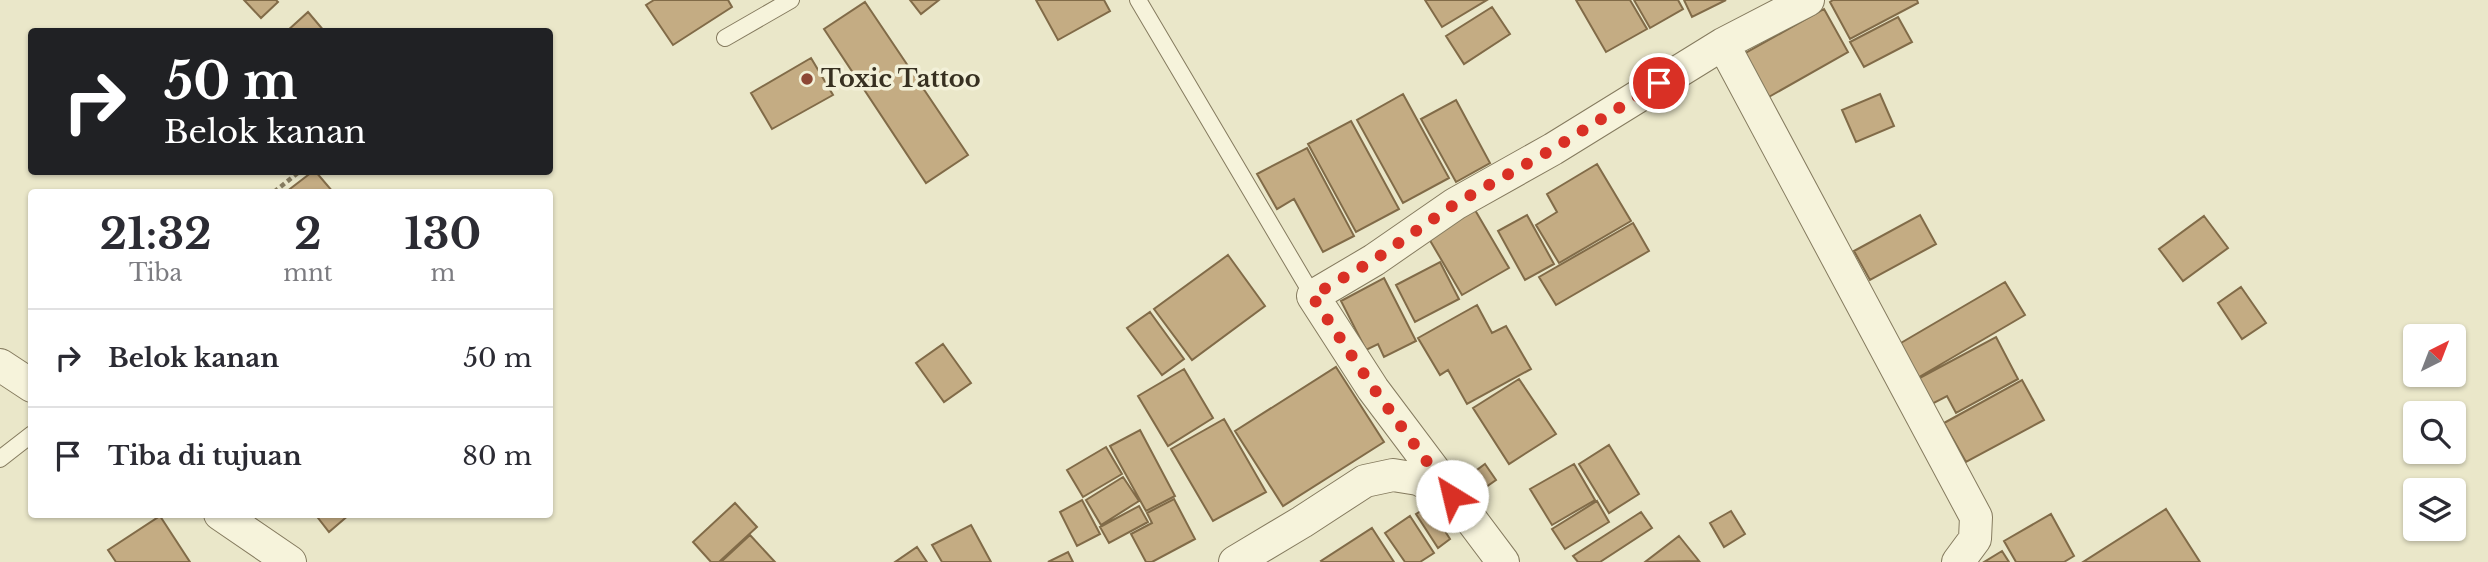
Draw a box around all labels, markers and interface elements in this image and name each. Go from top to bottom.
text: 50 m [164,51,297,112]
pin [1629,53,1689,113]
icon: right [49,56,140,147]
place label: Toxic Tattoo [821,64,981,93]
icon: arrive [1640,64,1678,102]
marker: Toxic Tattoo [799,71,815,87]
text: Belok kanan [164,112,366,152]
text: 21:32 [100,208,212,260]
text: 2 [294,208,322,260]
text: 130 [404,208,481,260]
text: Tiba [129,259,182,287]
text: mnt [283,259,333,287]
text: m [430,259,455,287]
north arrow [2403,324,2466,387]
map controls [2403,324,2466,541]
icon: right [49,339,87,377]
text: Belok kanan [108,342,279,374]
text: 50 m [463,342,532,374]
button: search [2403,401,2466,464]
icon: arrive [49,437,87,475]
text: Tiba di tujuan [108,440,302,472]
text: 80 m [462,440,532,472]
position arrow [1415,459,1489,533]
button: layers [2403,478,2466,541]

